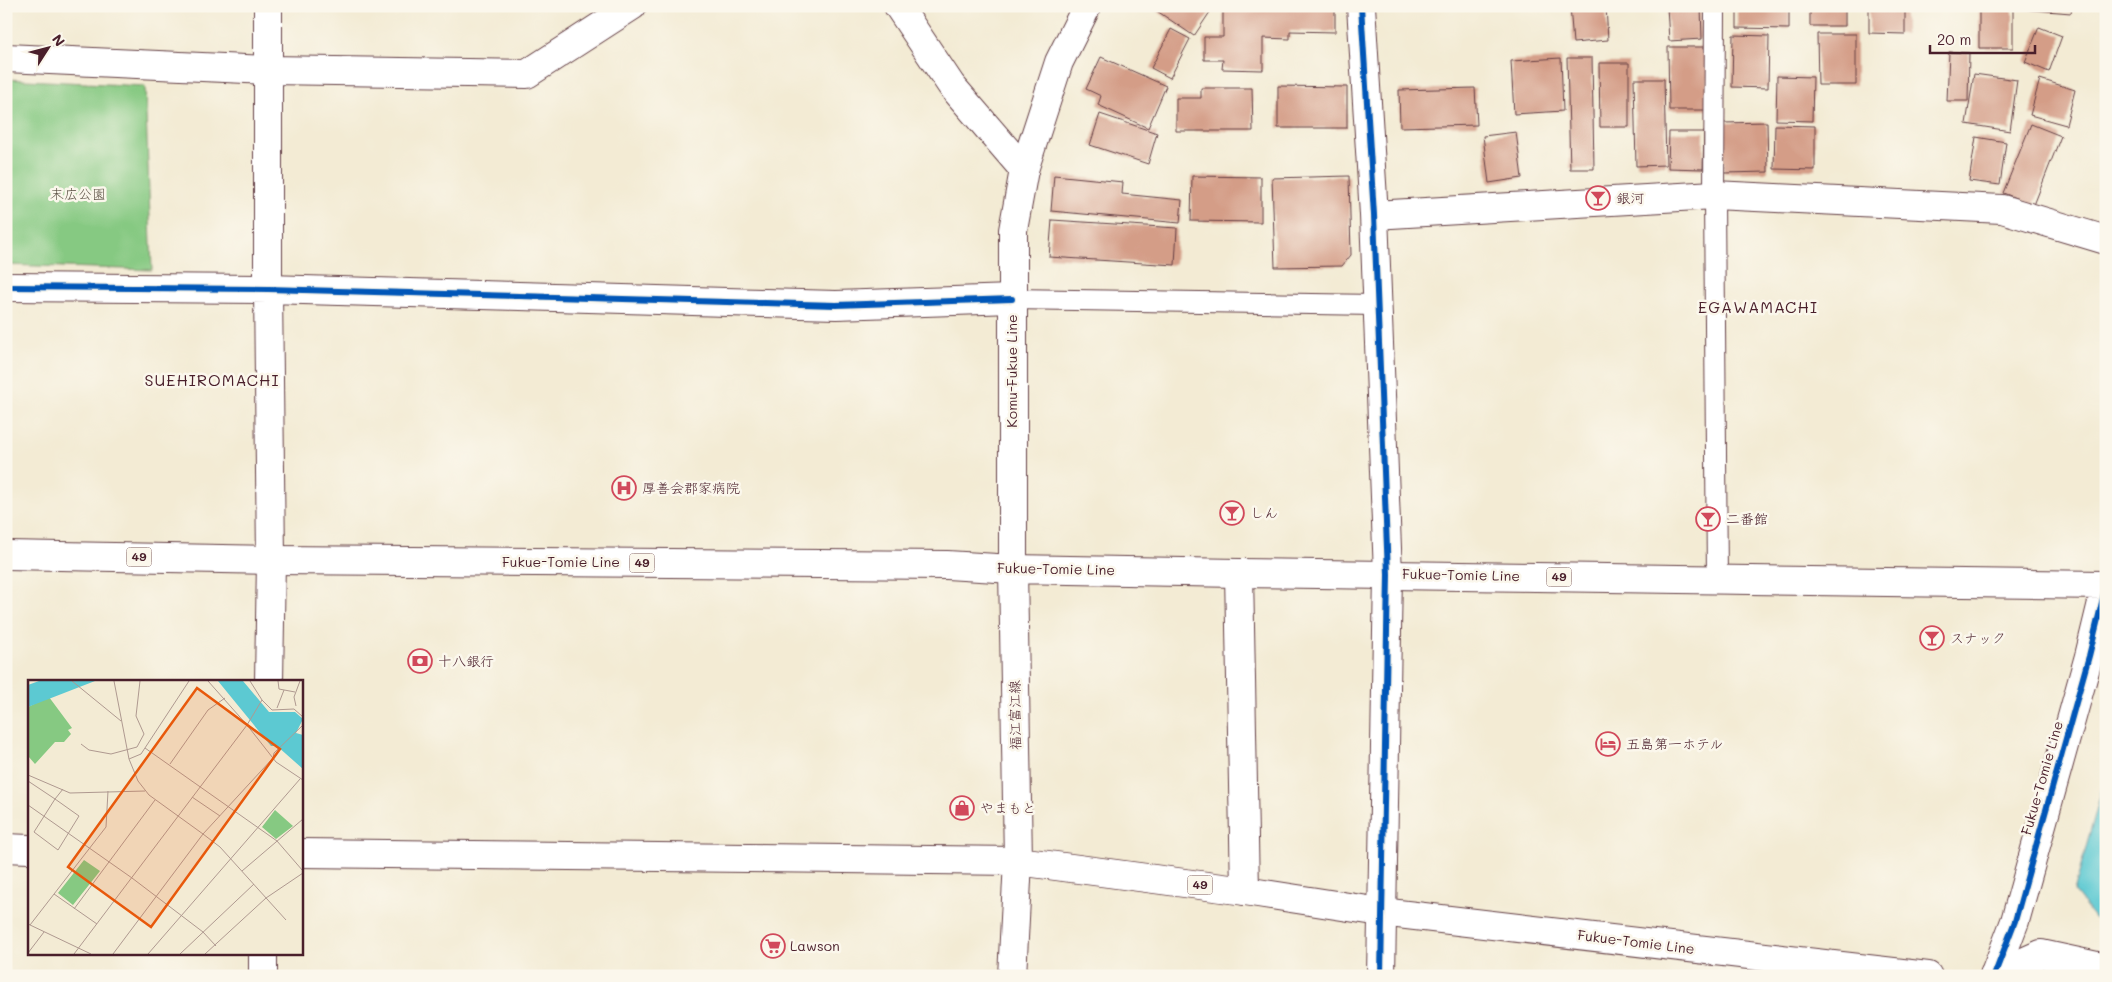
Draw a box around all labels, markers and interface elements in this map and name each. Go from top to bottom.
north arrow [22,22,72,72]
scale bar [1930,22,2034,54]
text: 20 m [1937,29,1971,49]
text: N [48,30,70,50]
park label: 末広公園 [50,184,106,203]
bar icon: 銀河 [1585,185,1611,211]
place label: 銀河 [1616,188,1644,207]
district label: EGAWAMACHI [1698,296,1818,317]
street label: Komu-Fukue Line [1002,314,1021,428]
district label: SUEHIROMACHI [145,369,279,390]
hospital icon: 厚善会郡家病院 [611,475,637,501]
place label: 厚善会郡家病院 [642,478,740,497]
bar icon: しん [1219,500,1245,526]
place label: しん [1250,503,1278,522]
bar icon: 二番館 [1695,506,1721,532]
place label: 二番館 [1726,509,1768,528]
road number: 49 [126,548,152,566]
street label: Fukue-Tomie Line [502,552,620,571]
road number: 49 [630,554,654,572]
street label: Fukue-Tomie Line [997,558,1115,579]
street label: Fukue-Tomie Line [1402,564,1520,585]
road number: 49 [1546,568,1572,586]
bar icon: スナック [1919,625,1945,651]
place label: スナック [1950,628,2006,647]
bank icon: 十八銀行 [407,648,433,674]
place label: 十八銀行 [438,651,494,670]
inset map [28,680,302,954]
street label: 福江富江線 [1004,680,1025,750]
street label: Fukue-Tomie Line [2016,719,2067,837]
hotel icon: 五島第一ホテル [1595,731,1621,757]
place label: 五島第一ホテル [1626,734,1723,753]
shop icon: やまもと [949,795,975,821]
place label: やまもと [980,798,1036,817]
road number: 49 [1188,876,1212,894]
street label: Fukue-Tomie Line [1576,925,1696,958]
supermarket icon: Lawson [760,933,786,959]
place label: Lawson [790,936,840,955]

